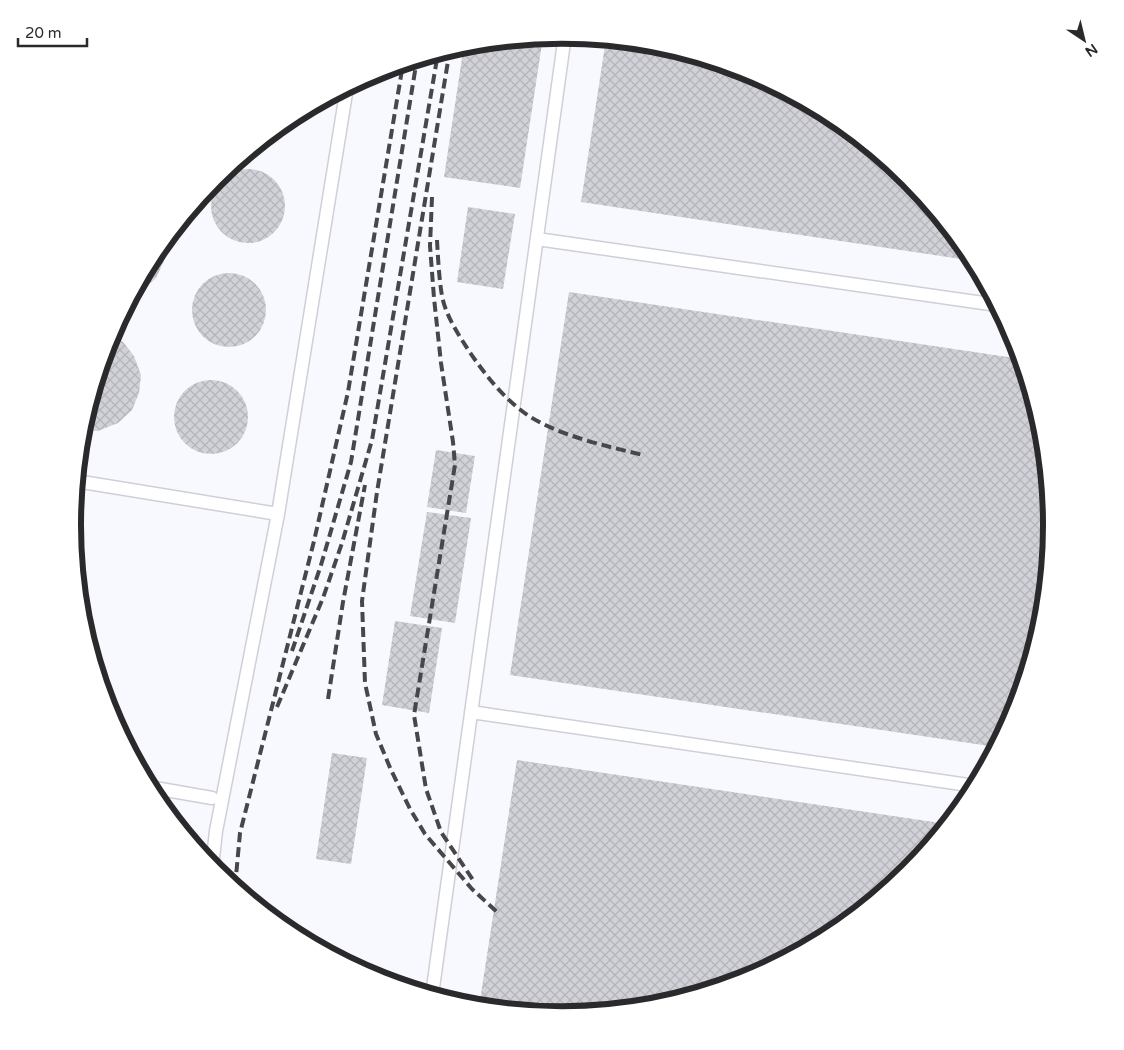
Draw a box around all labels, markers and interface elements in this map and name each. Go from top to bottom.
scale bar [18,15,86,47]
north arrow [1059,15,1109,65]
text: 20 m [25,24,62,42]
text: N [1082,40,1101,60]

